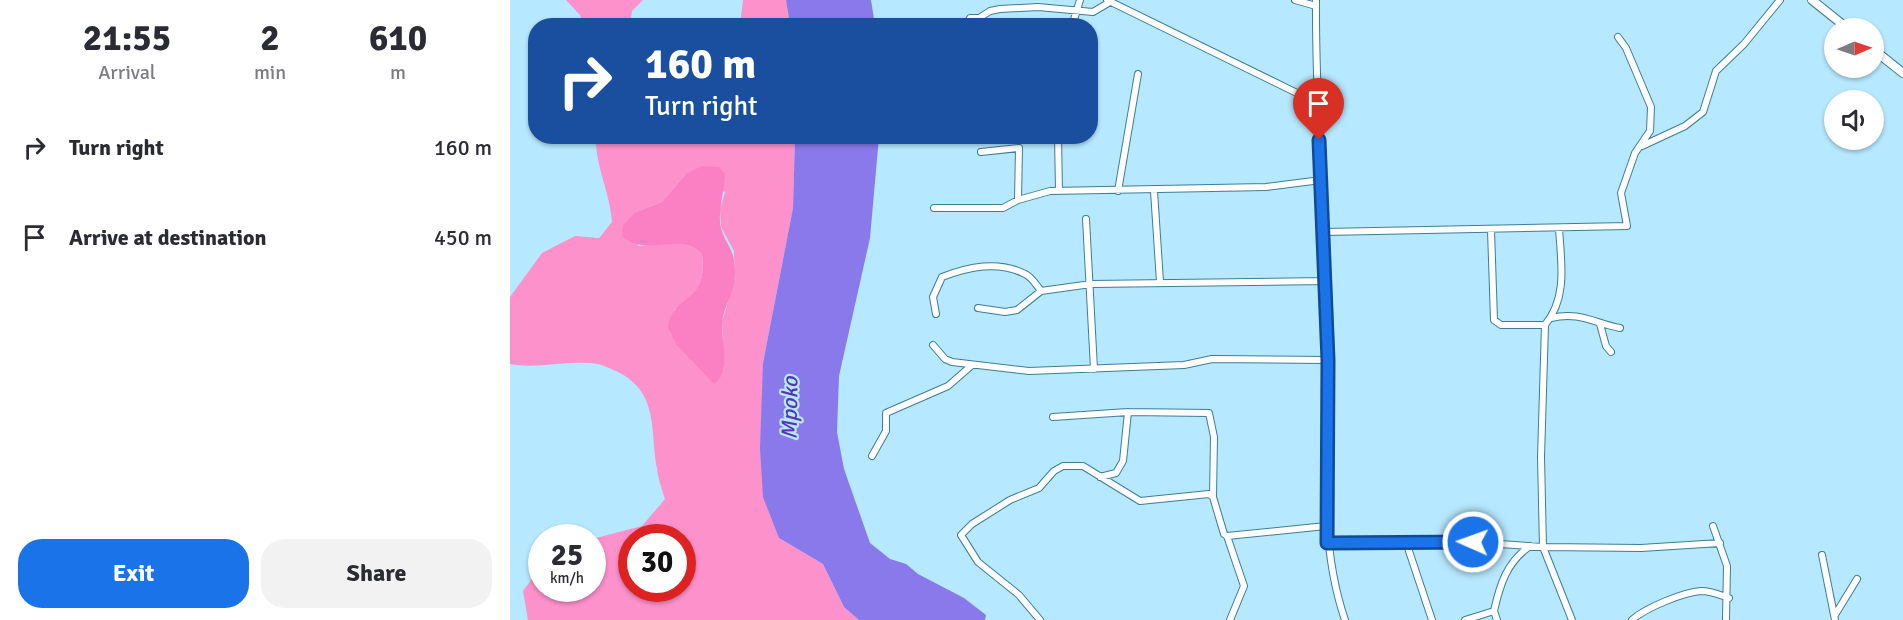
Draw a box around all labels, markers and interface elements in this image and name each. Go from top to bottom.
text: 21:55 [83,16,171,61]
text: 2 [260,16,280,61]
text: 610 [369,16,427,61]
north arrow [1824,18,1884,78]
map controls [1824,18,1884,150]
text: 160 m [645,39,756,90]
icon: right [546,42,624,120]
text: Arrival [98,60,156,85]
text: min [254,60,286,85]
text: m [390,60,406,85]
pin [1293,78,1344,140]
icon: arrive [1302,87,1335,120]
text: Turn right [645,90,758,123]
button: sound [1824,90,1884,150]
icon: right [18,131,51,164]
text: Turn right [69,134,164,161]
text: 160 m [434,134,492,161]
icon: arrive [18,221,51,254]
text: Arrive at destination [69,224,266,251]
text: 450 m [434,224,492,251]
water label: Mpoko [775,375,804,440]
position arrow [1441,510,1505,574]
speed limit sign: 30 [618,524,696,602]
text: 25 [551,537,583,574]
button: Exit [18,539,249,608]
button: Share [261,539,492,608]
text: km/h [550,569,584,587]

